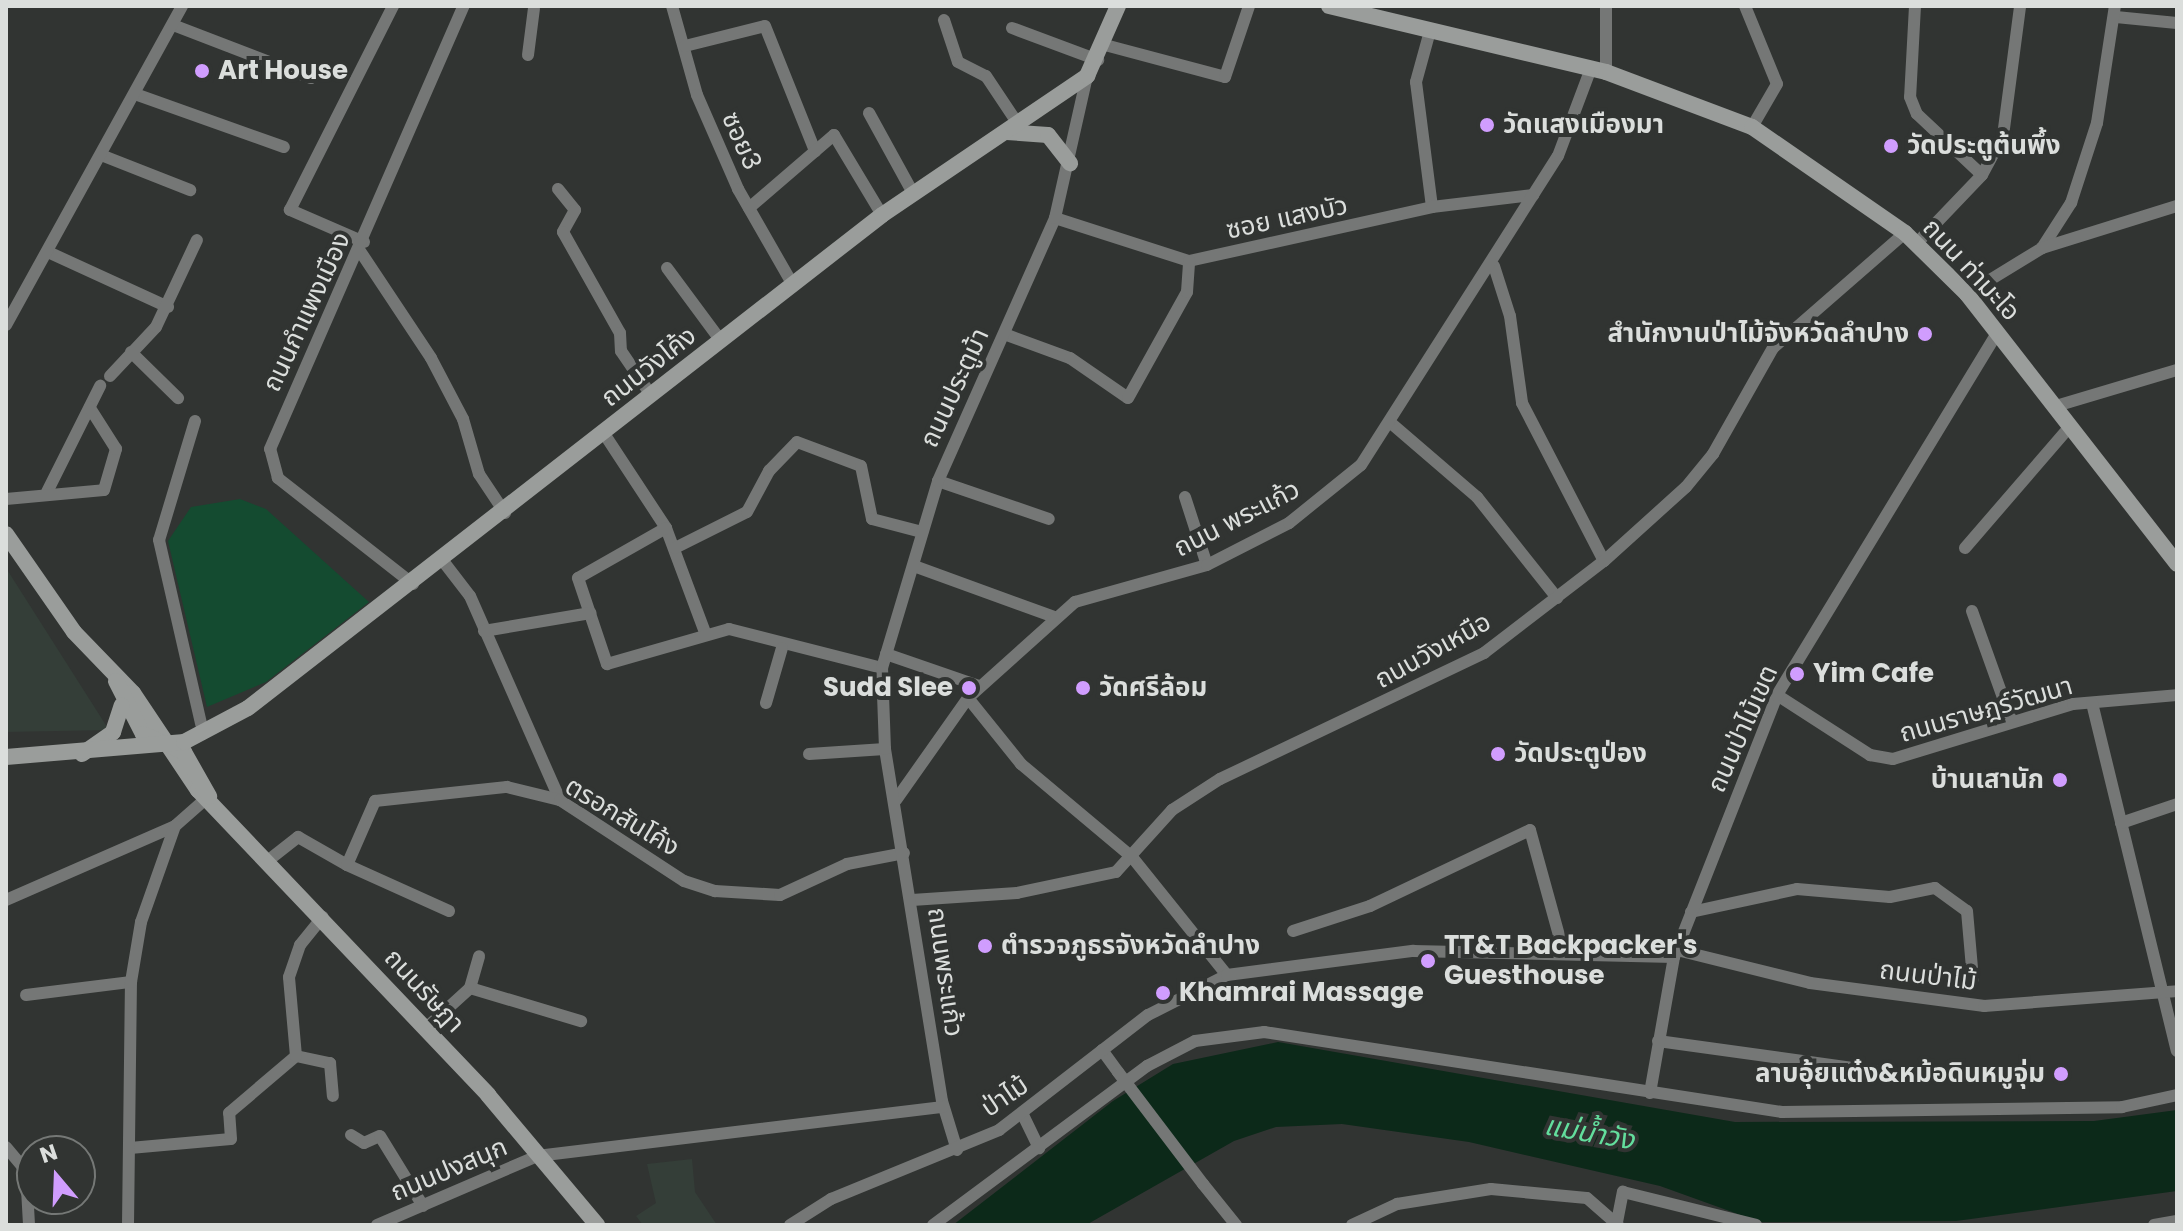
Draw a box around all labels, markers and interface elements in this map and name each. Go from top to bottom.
place label: Art House [218,55,348,87]
marker: Art House [193,62,211,80]
street label: ซอย3 [715,107,767,175]
place label: วัดแสงเมืองมา [1503,109,1664,141]
marker: วัดแสงเมืองมา [1478,116,1496,134]
place label: วัดประตูต้นพึ้ง [1907,130,2061,162]
marker: วัดประตูต้นพึ้ง [1882,137,1900,155]
street label: ซอย แสงบัว [1223,190,1351,246]
street label: ถนน ท่ามะโอ [1916,212,2026,328]
street label: ถนนกำแพงเมือง [256,227,358,397]
place label: สำนักงานป่าไม้จังหวัดลำปาง [1607,318,1909,350]
street label: ถนนวังโค้ง [595,320,703,414]
street label: ถนนประตูม้า [914,323,996,453]
marker: สำนักงานป่าไม้จังหวัดลำปาง [1916,325,1934,343]
street label: ถนน พระแก้ว [1169,474,1305,564]
street label: ถนนวังเหนือ [1369,606,1497,696]
place label: Yim Cafe [1813,658,1934,690]
street label: ถนนป่าไม้เขต [1701,661,1785,797]
marker: Yim Cafe [1788,665,1806,683]
street label: ถนนราษฎร์วัฒนา [1896,670,2076,750]
place label: Sudd Slee [823,672,953,704]
place label: วัดศรีล้อม [1099,672,1207,704]
marker: Sudd Slee [960,679,978,697]
marker: วัดศรีล้อม [1074,679,1092,697]
place label: วัดประตูป่อง [1514,738,1647,770]
marker: วัดประตูป่อง [1489,745,1507,763]
place label: บ้านเสานัก [1931,764,2044,796]
street label: ตรอกสันโค้ง [559,771,685,863]
marker: บ้านเสานัก [2051,771,2069,789]
street label: ถนนพระแก้ว [920,905,970,1039]
place label: ตำรวจภูธรจังหวัดลำปาง [1001,930,1260,962]
place label: TT&T Backpacker's Guesthouse [1444,930,1697,992]
marker: ตำรวจภูธรจังหวัดลำปาง [976,937,994,955]
street label: ถนนรัษฎา [377,943,471,1039]
marker: TT&T Backpacker's Guesthouse [1419,952,1437,970]
street label: ถนนป่าไม้ [1878,955,1978,997]
place label: Khamrai Massage [1179,977,1424,1009]
marker: Khamrai Massage [1154,984,1172,1002]
place label: ลาบอุ้ยแต๋ง&หม้อดินหมูจุ่ม [1755,1058,2045,1090]
marker: ลาบอุ้ยแต๋ง&หม้อดินหมูจุ่ม [2052,1065,2070,1083]
street label: ป่าไม้ [975,1070,1035,1124]
water label: แม่น้ำวัง [1542,1109,1636,1157]
street label: ถนนปงสนุก [386,1131,512,1209]
north arrow [16,1135,96,1215]
text: N [36,1136,62,1171]

